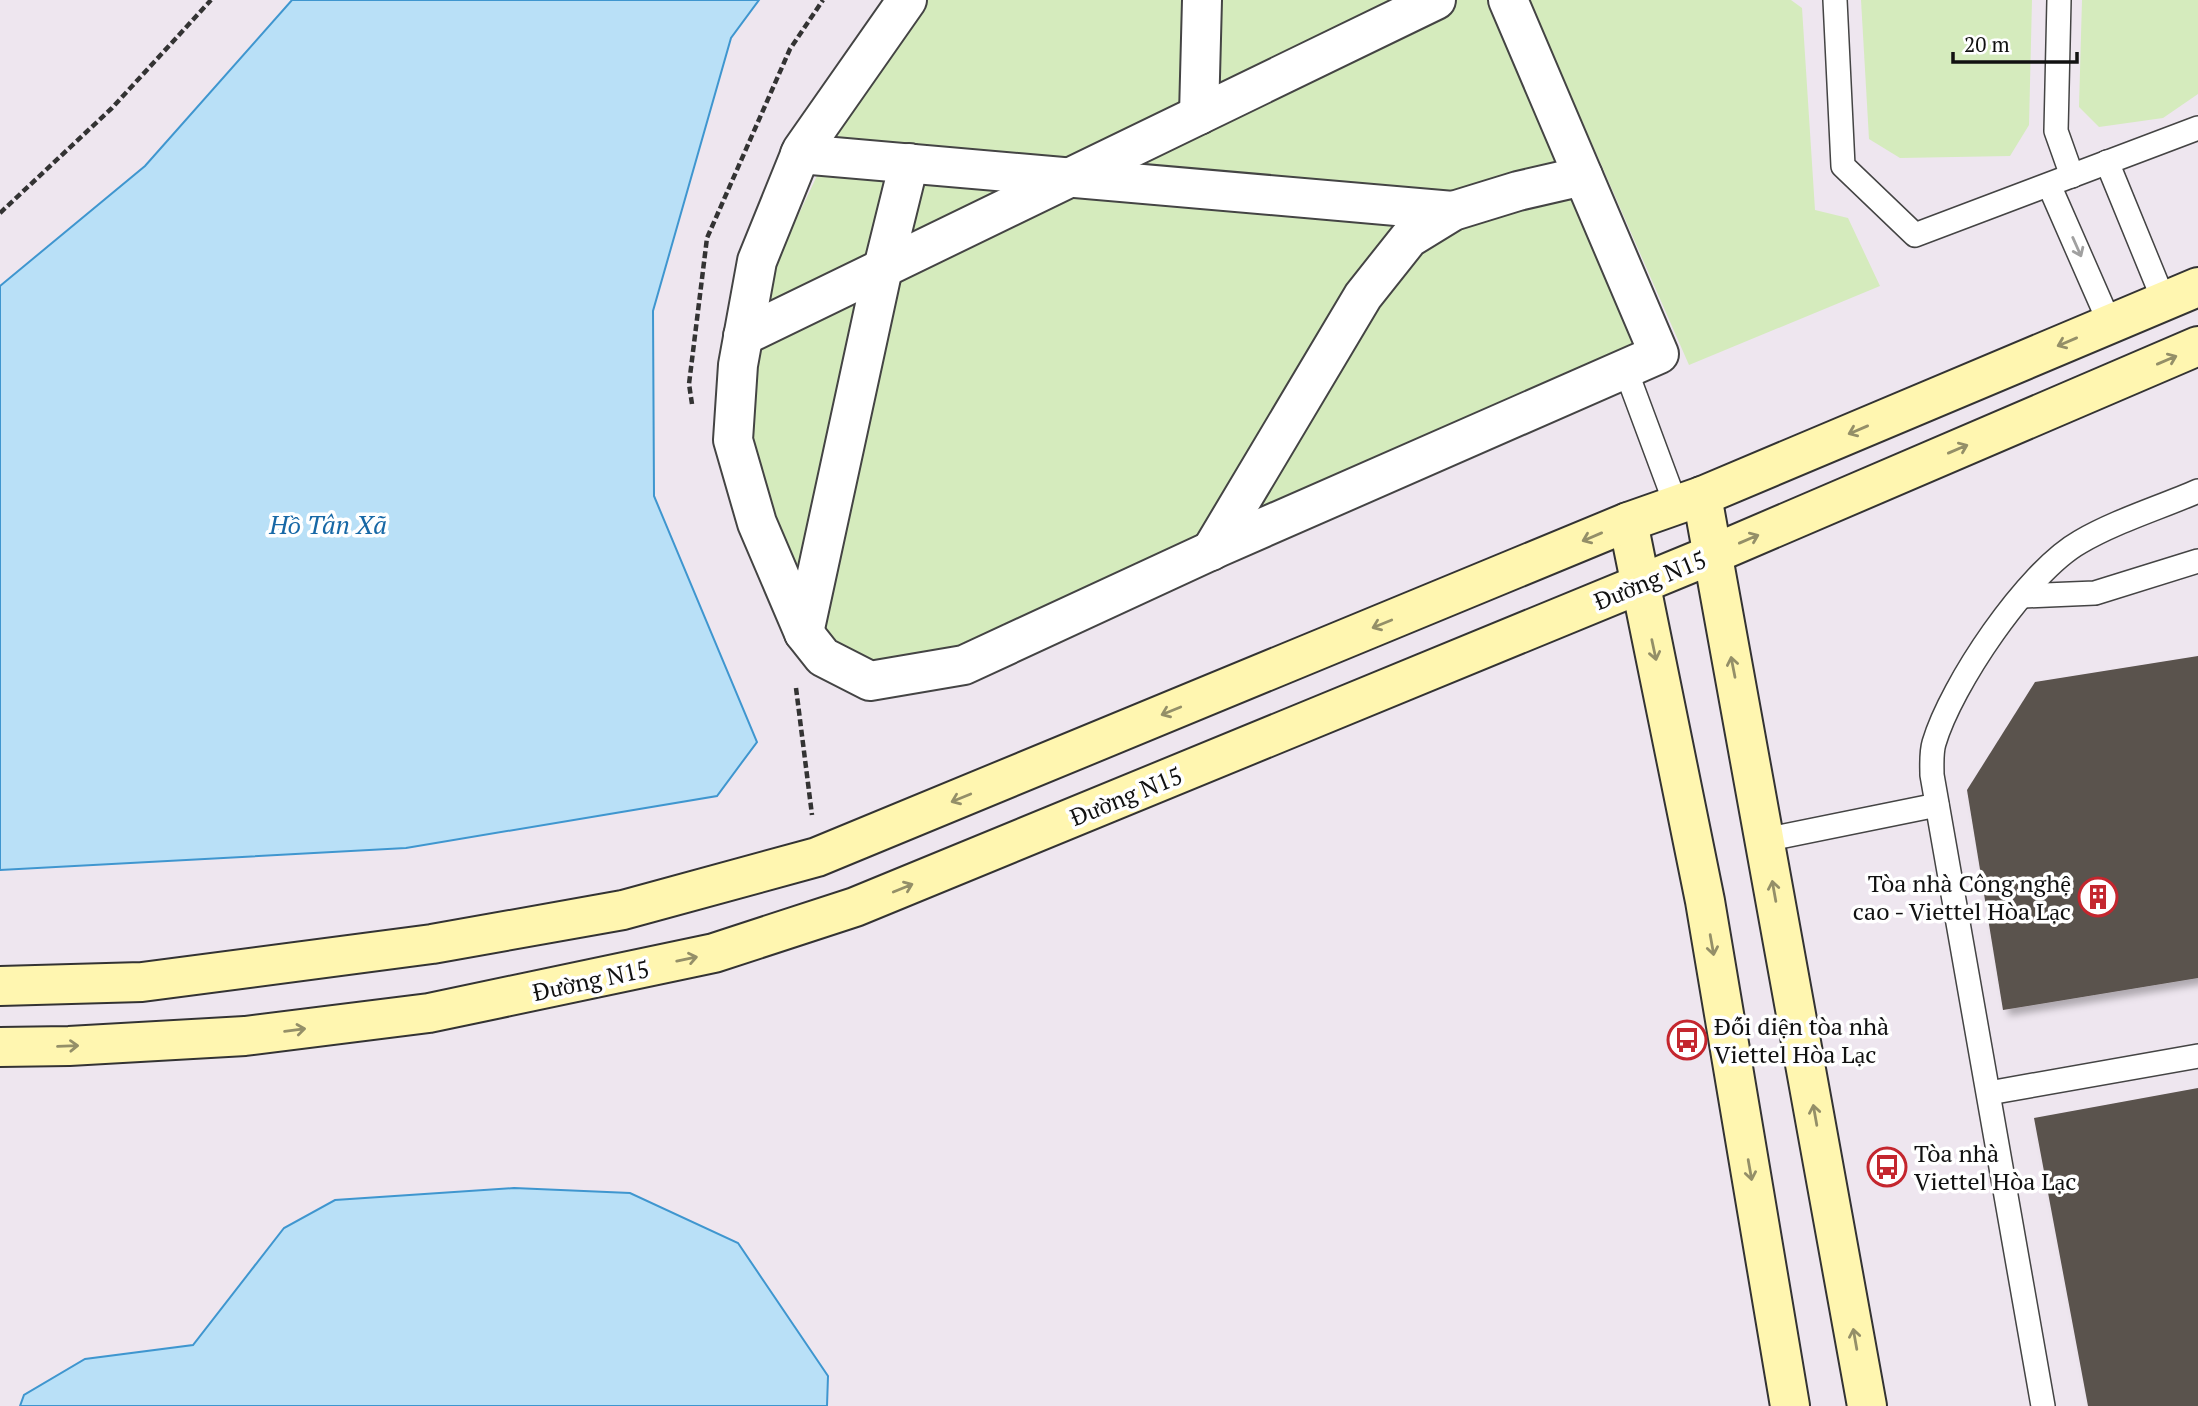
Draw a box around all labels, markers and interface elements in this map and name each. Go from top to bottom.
scale bar [1953,21,2077,65]
text: 20 m [1964,30,2010,58]
one-way arrow [2071,236,2084,257]
one-way arrow [2057,336,2079,349]
one-way arrow [2156,352,2177,365]
one-way arrow [1848,424,1869,437]
one-way arrow [1947,442,1968,455]
water label: Hồ Tân Xã [268,507,387,541]
one-way arrow [1582,532,1603,545]
one-way arrow [1738,532,1759,545]
street label: Đường N15 [1589,543,1711,617]
one-way arrow [1371,618,1393,631]
one-way arrow [1648,638,1661,661]
one-way arrow [1726,656,1739,679]
one-way arrow [1161,705,1183,718]
street label: Đường N15 [1065,759,1187,833]
one-way arrow [951,792,972,805]
place label: Tòa nhà Công nghệ cao - Viettel Hòa Lạc [1853,867,2071,927]
building icon: Tòa nhà Công nghệ cao - Viettel Hòa Lạc [2077,876,2119,918]
one-way arrow [892,880,913,893]
one-way arrow [1767,880,1781,903]
one-way arrow [1706,933,1719,956]
street label: Đường N15 [530,952,652,1008]
one-way arrow [676,952,698,965]
place label: Đối diện tòa nhà Viettel Hòa Lạc [1714,1010,1889,1070]
bus stop icon: Đối diện tòa nhà Viettel Hòa Lạc [1666,1019,1708,1061]
one-way arrow [283,1023,306,1036]
one-way arrow [56,1040,79,1053]
one-way arrow [1808,1104,1821,1127]
place label: Tòa nhà Viettel Hòa Lạc [1914,1137,2076,1197]
bus stop icon: Tòa nhà Viettel Hòa Lạc [1866,1146,1908,1188]
one-way arrow [1744,1158,1757,1180]
one-way arrow [1848,1328,1861,1351]

